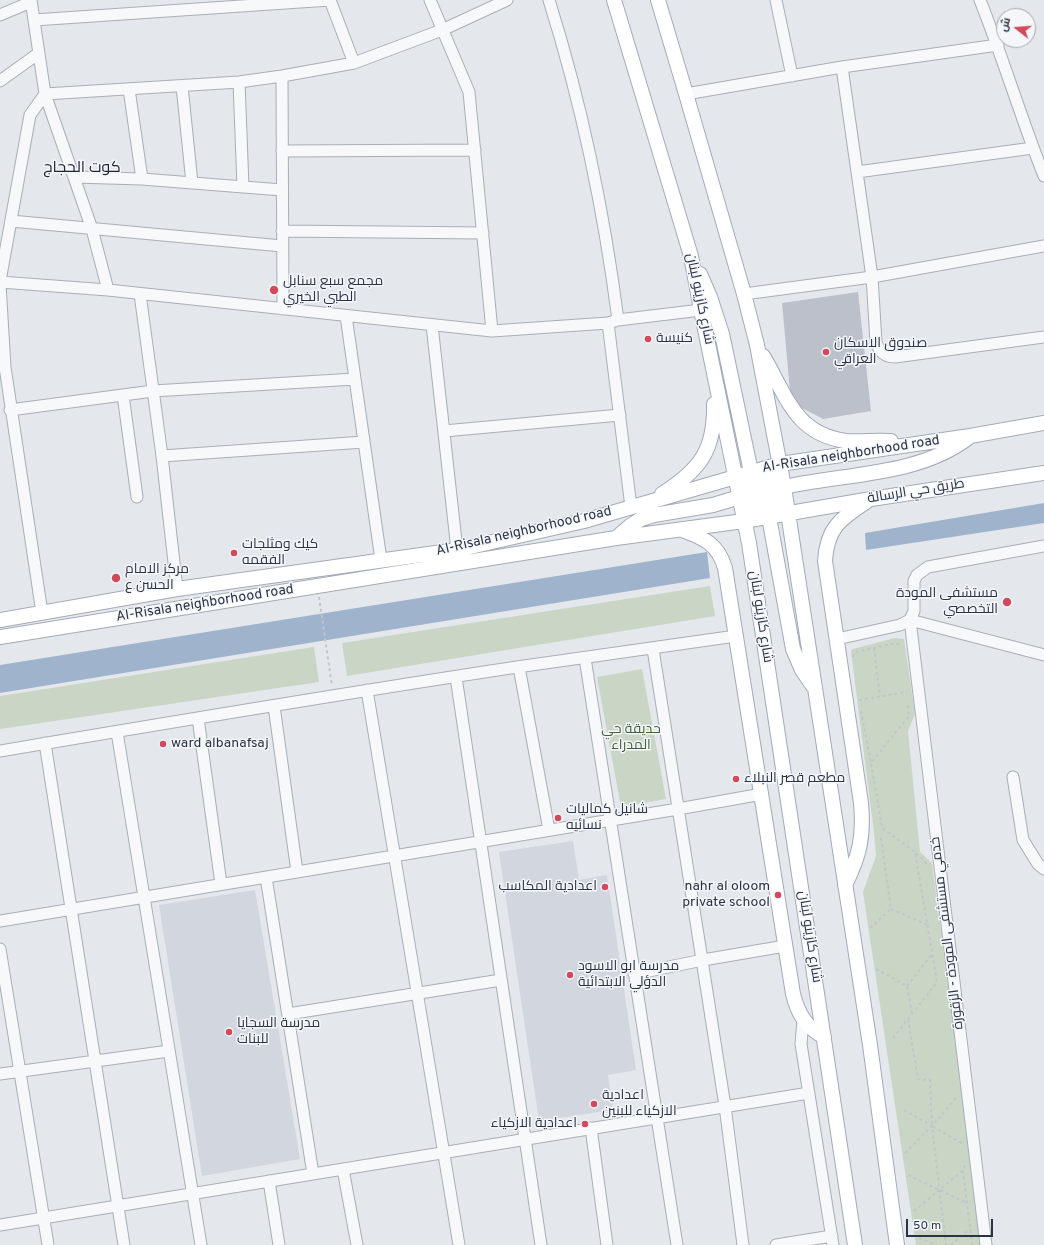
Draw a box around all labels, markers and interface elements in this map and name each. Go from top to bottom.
north arrow [996,8,1036,48]
text: ش [997,16,1014,34]
district label: كوت الحجاج [43,159,121,179]
street label: شارع كازينو لبنان [681,252,717,346]
place label: مجمع سبع سنابل الطبي الخيري [283,274,383,306]
marker: مجمع سبع سنابل الطبي الخيري [268,284,280,296]
place label: كنيسة [656,331,693,347]
marker: كنيسة [643,334,653,344]
place label: صندوق الاسكان العراقي [834,336,927,368]
marker: صندوق الاسكان العراقي [821,347,831,357]
street label: Al-Risala neighborhood road [761,433,941,477]
street label: طريق حي الرسالة [866,476,966,508]
street label: Al-Risala neighborhood road [435,504,613,560]
place label: كيك ومثلجات الفقمه [242,537,318,570]
marker: كيك ومثلجات الفقمه [229,548,239,558]
place label: مركز الامام الحسن ع [125,562,189,594]
street label: شارع كازينو لبنان [744,570,776,664]
marker: مركز الامام الحسن ع [110,572,122,584]
street label: Al-Risala neighborhood road [115,582,295,626]
place label: مستشفى المودة التخصصي [896,586,998,618]
marker: مستشفى المودة التخصصي [1001,596,1013,608]
park label: حديقة حي المدراء [601,722,661,754]
place label: ward albanafsaj [171,736,269,752]
marker: ward albanafsaj [158,739,168,749]
place label: مطعم قصر النبلاء [744,771,845,787]
marker: مطعم قصر النبلاء [731,774,741,784]
place label: شانيل كماليات نسائيه [566,802,648,834]
marker: شانيل كماليات نسائيه [553,813,563,823]
street label: خدمي مستشفى المودة - الزقورة [928,836,968,1030]
place label: اعدادية المكاسب [498,879,597,895]
place label: nahr al oloom private school [682,879,770,912]
marker: اعدادية المكاسب [600,882,610,892]
marker: nahr al oloom private school [773,890,783,900]
street label: شارع كازينو لبنان [793,890,825,984]
place label: مدرسة ابو الاسود الدؤلي الابتدائية [578,959,679,992]
marker: مدرسة ابو الاسود الدؤلي الابتدائية [565,970,575,980]
place label: مدرسة السجايا للبنات [237,1016,320,1048]
marker: مدرسة السجايا للبنات [224,1027,234,1037]
place label: اعدادية الازكياء للبنين [602,1088,677,1120]
marker: اعدادية الازكياء للبنين [589,1099,599,1109]
place label: اعدادية الازكياء [491,1116,577,1132]
marker: اعدادية الازكياء [580,1119,590,1129]
scale bar [908,1211,995,1237]
text: 50 m [913,1218,941,1234]

